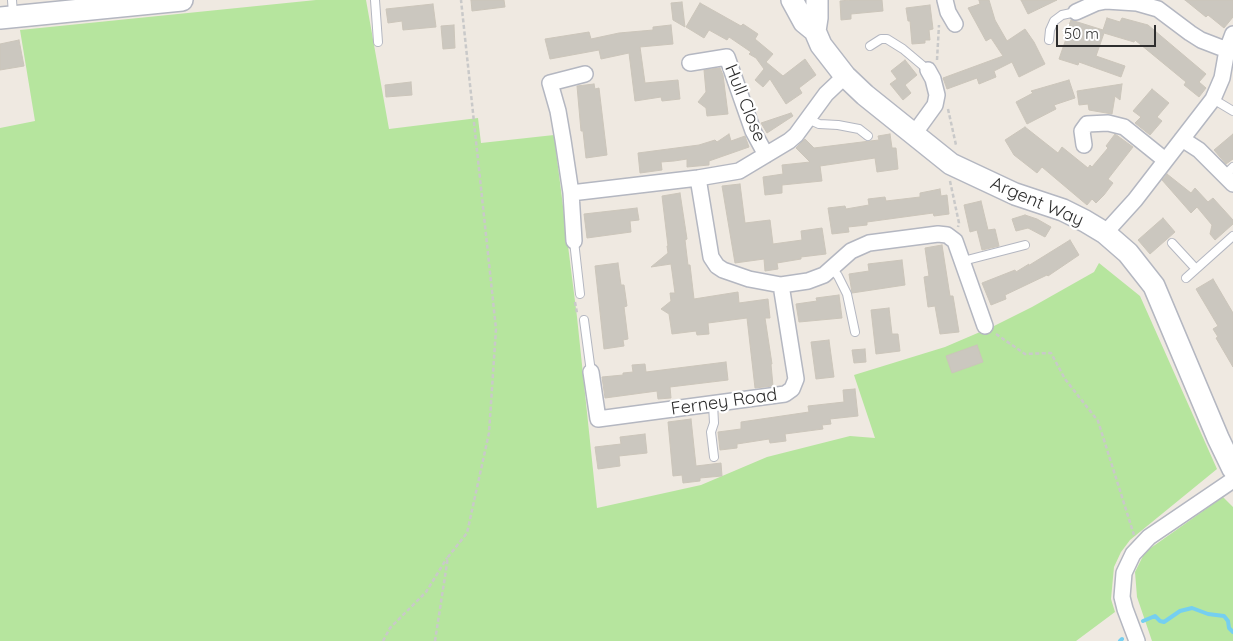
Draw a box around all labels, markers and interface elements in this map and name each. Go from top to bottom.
scale bar [1058,15,1158,47]
text: 50 m [1064,24,1099,43]
street label: Hull Close [720,61,770,145]
street label: Argent Way [987,173,1087,231]
street label: Ferney Road [669,384,779,420]

